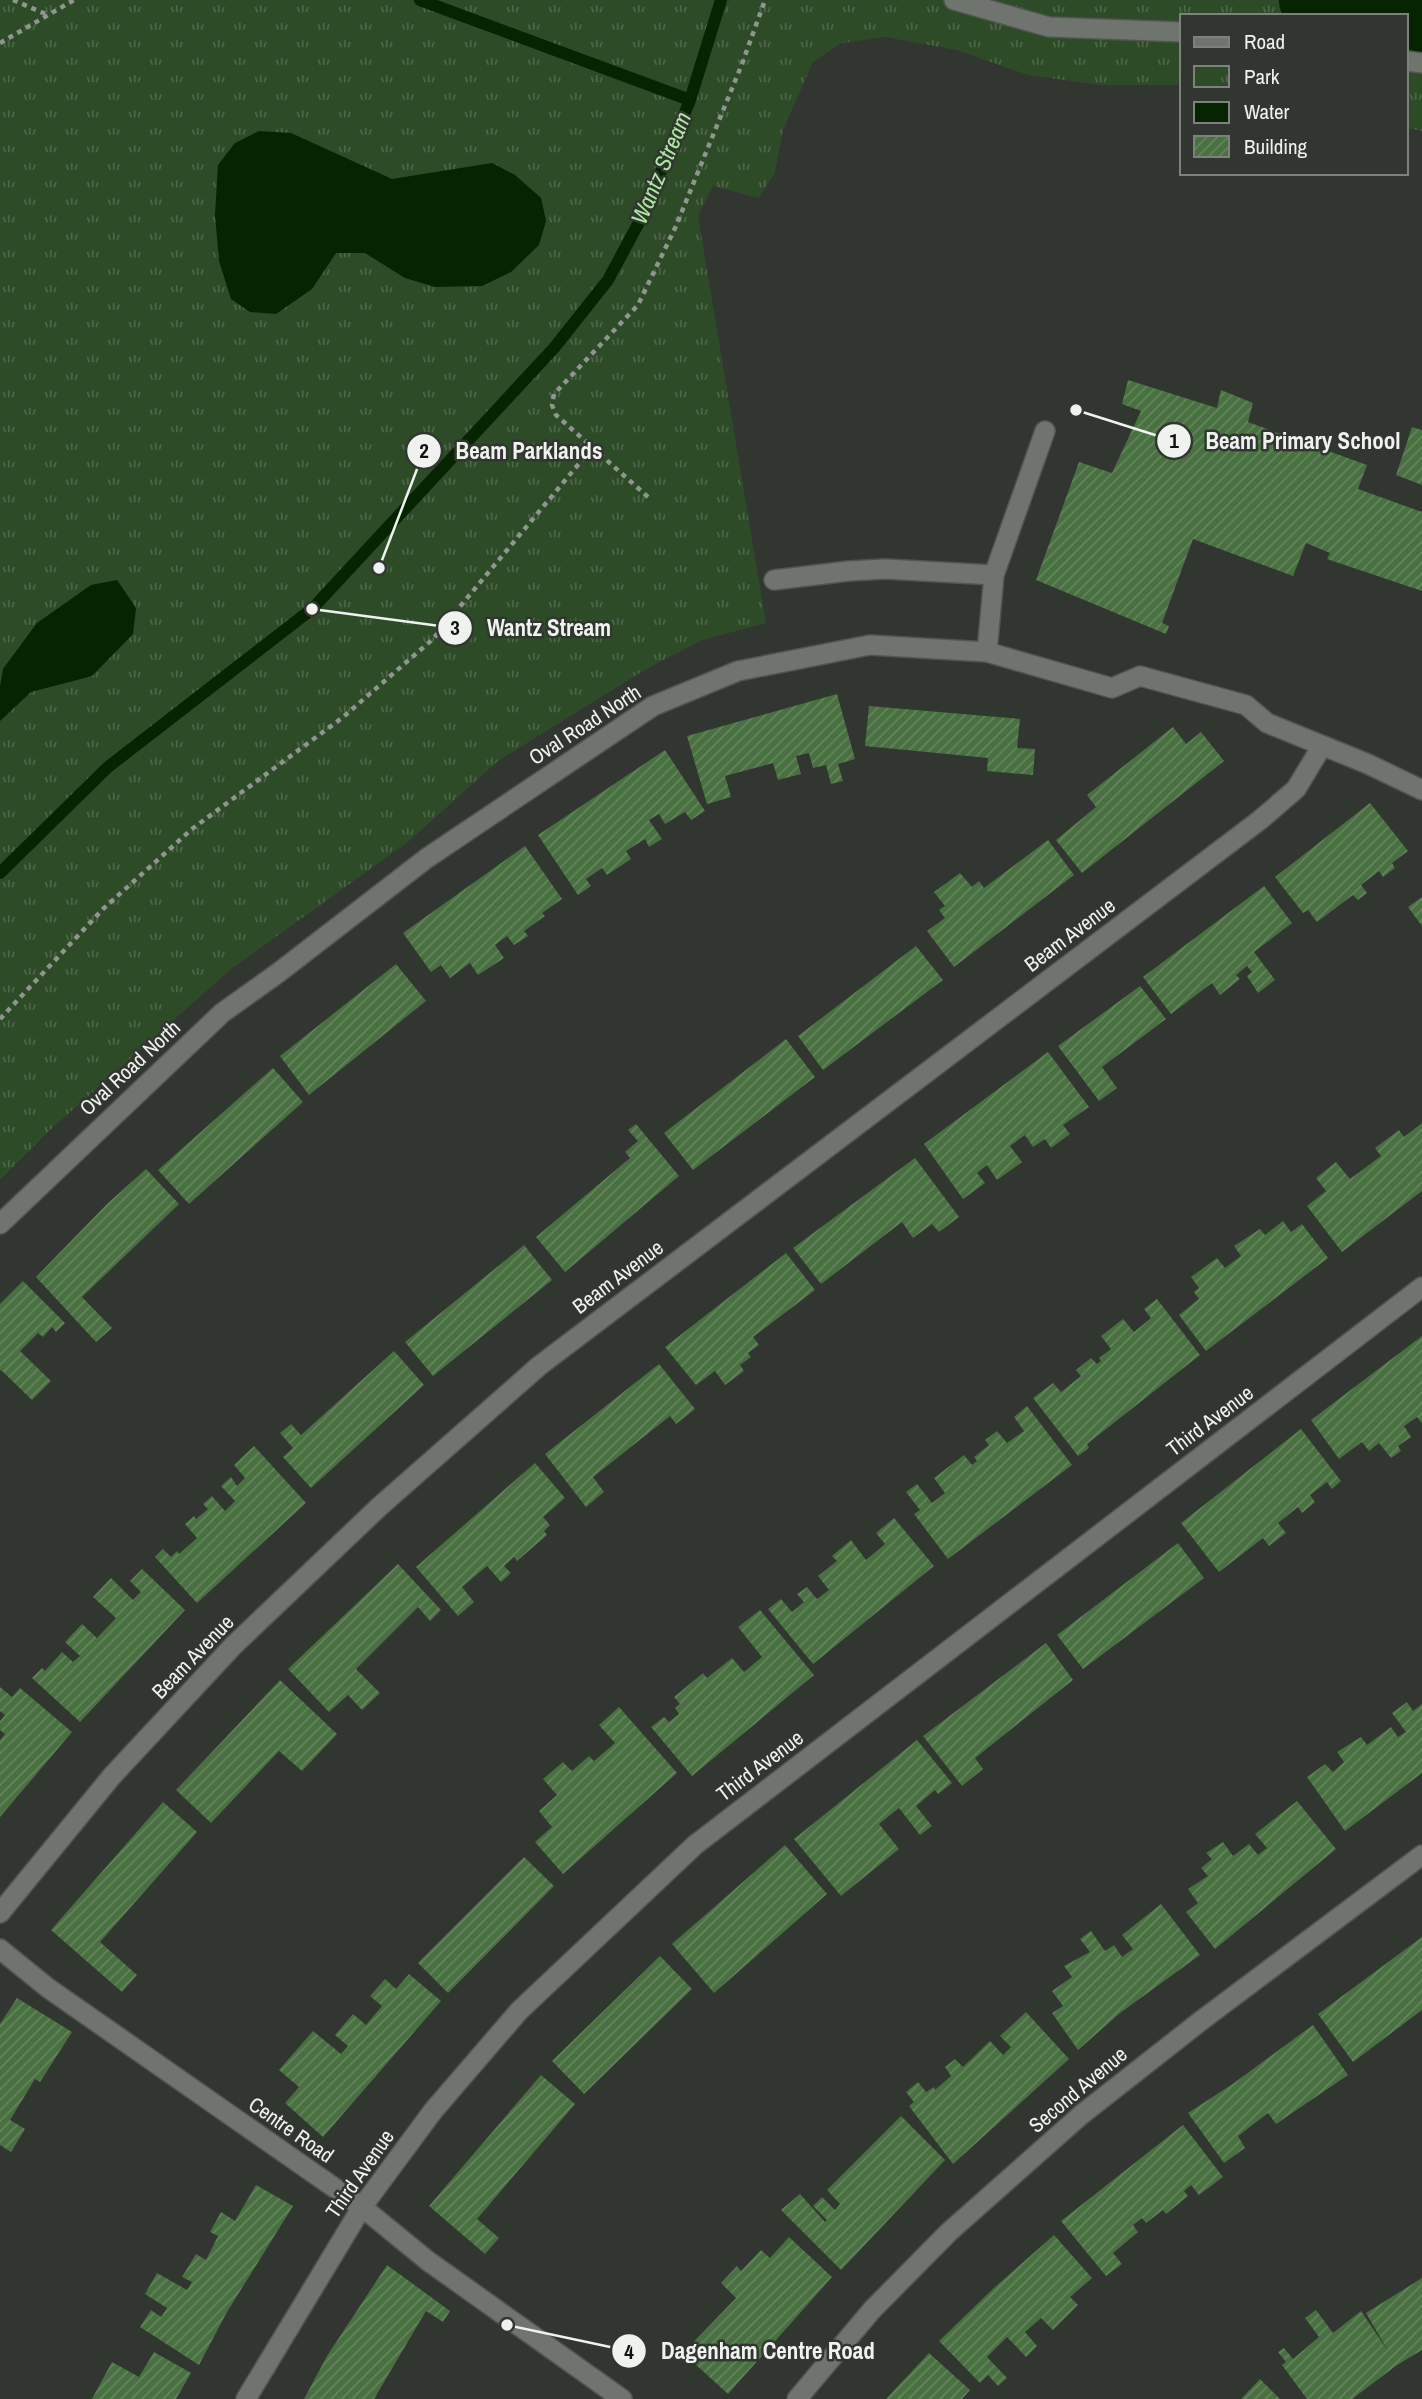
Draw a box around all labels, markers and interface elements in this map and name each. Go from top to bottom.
legend [1180,14,1408,175]
text: Road [1244,27,1285,56]
text: Park [1244,62,1280,91]
text: Water [1244,97,1290,126]
water label: Wantz Stream [623,107,698,229]
text: Building [1244,132,1308,161]
callout: Beam Primary School [1156,419,1414,463]
text: Beam Primary School [1206,425,1400,456]
text: 1 [1169,426,1179,455]
callout: Beam Parklands [407,429,616,473]
text: Beam Parklands [456,435,602,466]
text: 2 [419,436,429,465]
callout: Wantz Stream [438,606,625,650]
text: Wantz Stream [487,612,611,643]
text: 3 [450,613,460,642]
street label: Oval Road North [523,677,646,772]
street label: Beam Avenue [1018,891,1121,978]
street label: Oval Road North [73,1013,186,1122]
street label: Beam Avenue [566,1233,669,1320]
street label: Third Avenue [1160,1378,1259,1463]
street label: Beam Avenue [145,1608,240,1705]
street label: Third Avenue [710,1723,809,1808]
street label: Second Avenue [1022,2040,1133,2139]
street label: Centre Road [243,2090,340,2169]
street label: Third Avenue [318,2124,401,2224]
callout: Dagenham Centre Road [612,2329,888,2373]
text: Dagenham Centre Road [661,2335,875,2366]
text: 4 [624,2337,634,2366]

